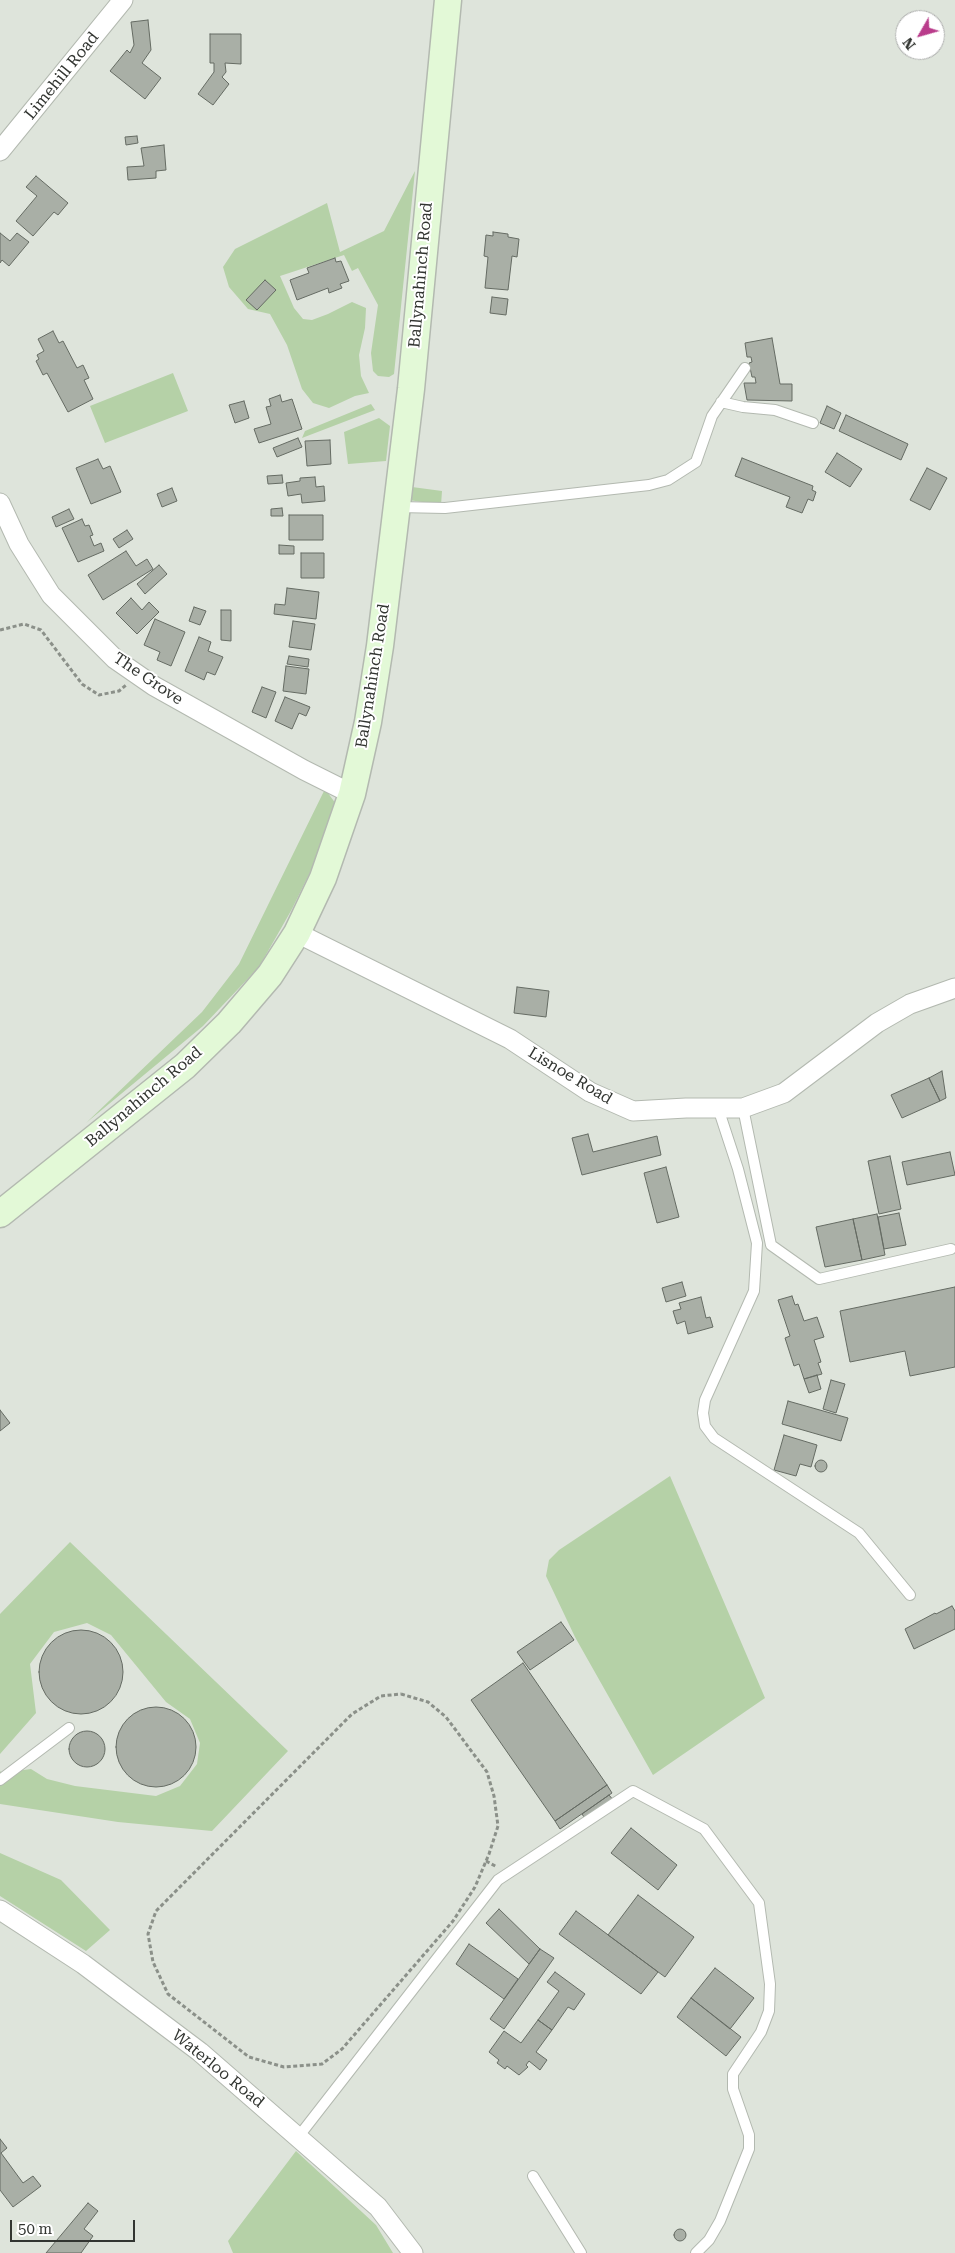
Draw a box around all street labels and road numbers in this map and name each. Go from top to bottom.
street label: Limehill Road [21,28,103,124]
street label: Ballynahinch Road [405,201,437,349]
street label: Ballynahinch Road [352,602,394,750]
street label: The Grove [109,649,187,709]
street label: Ballynahinch Road [82,1043,206,1151]
street label: Lisnoe Road [524,1043,616,1109]
street label: Waterloo Road [168,2026,268,2112]

